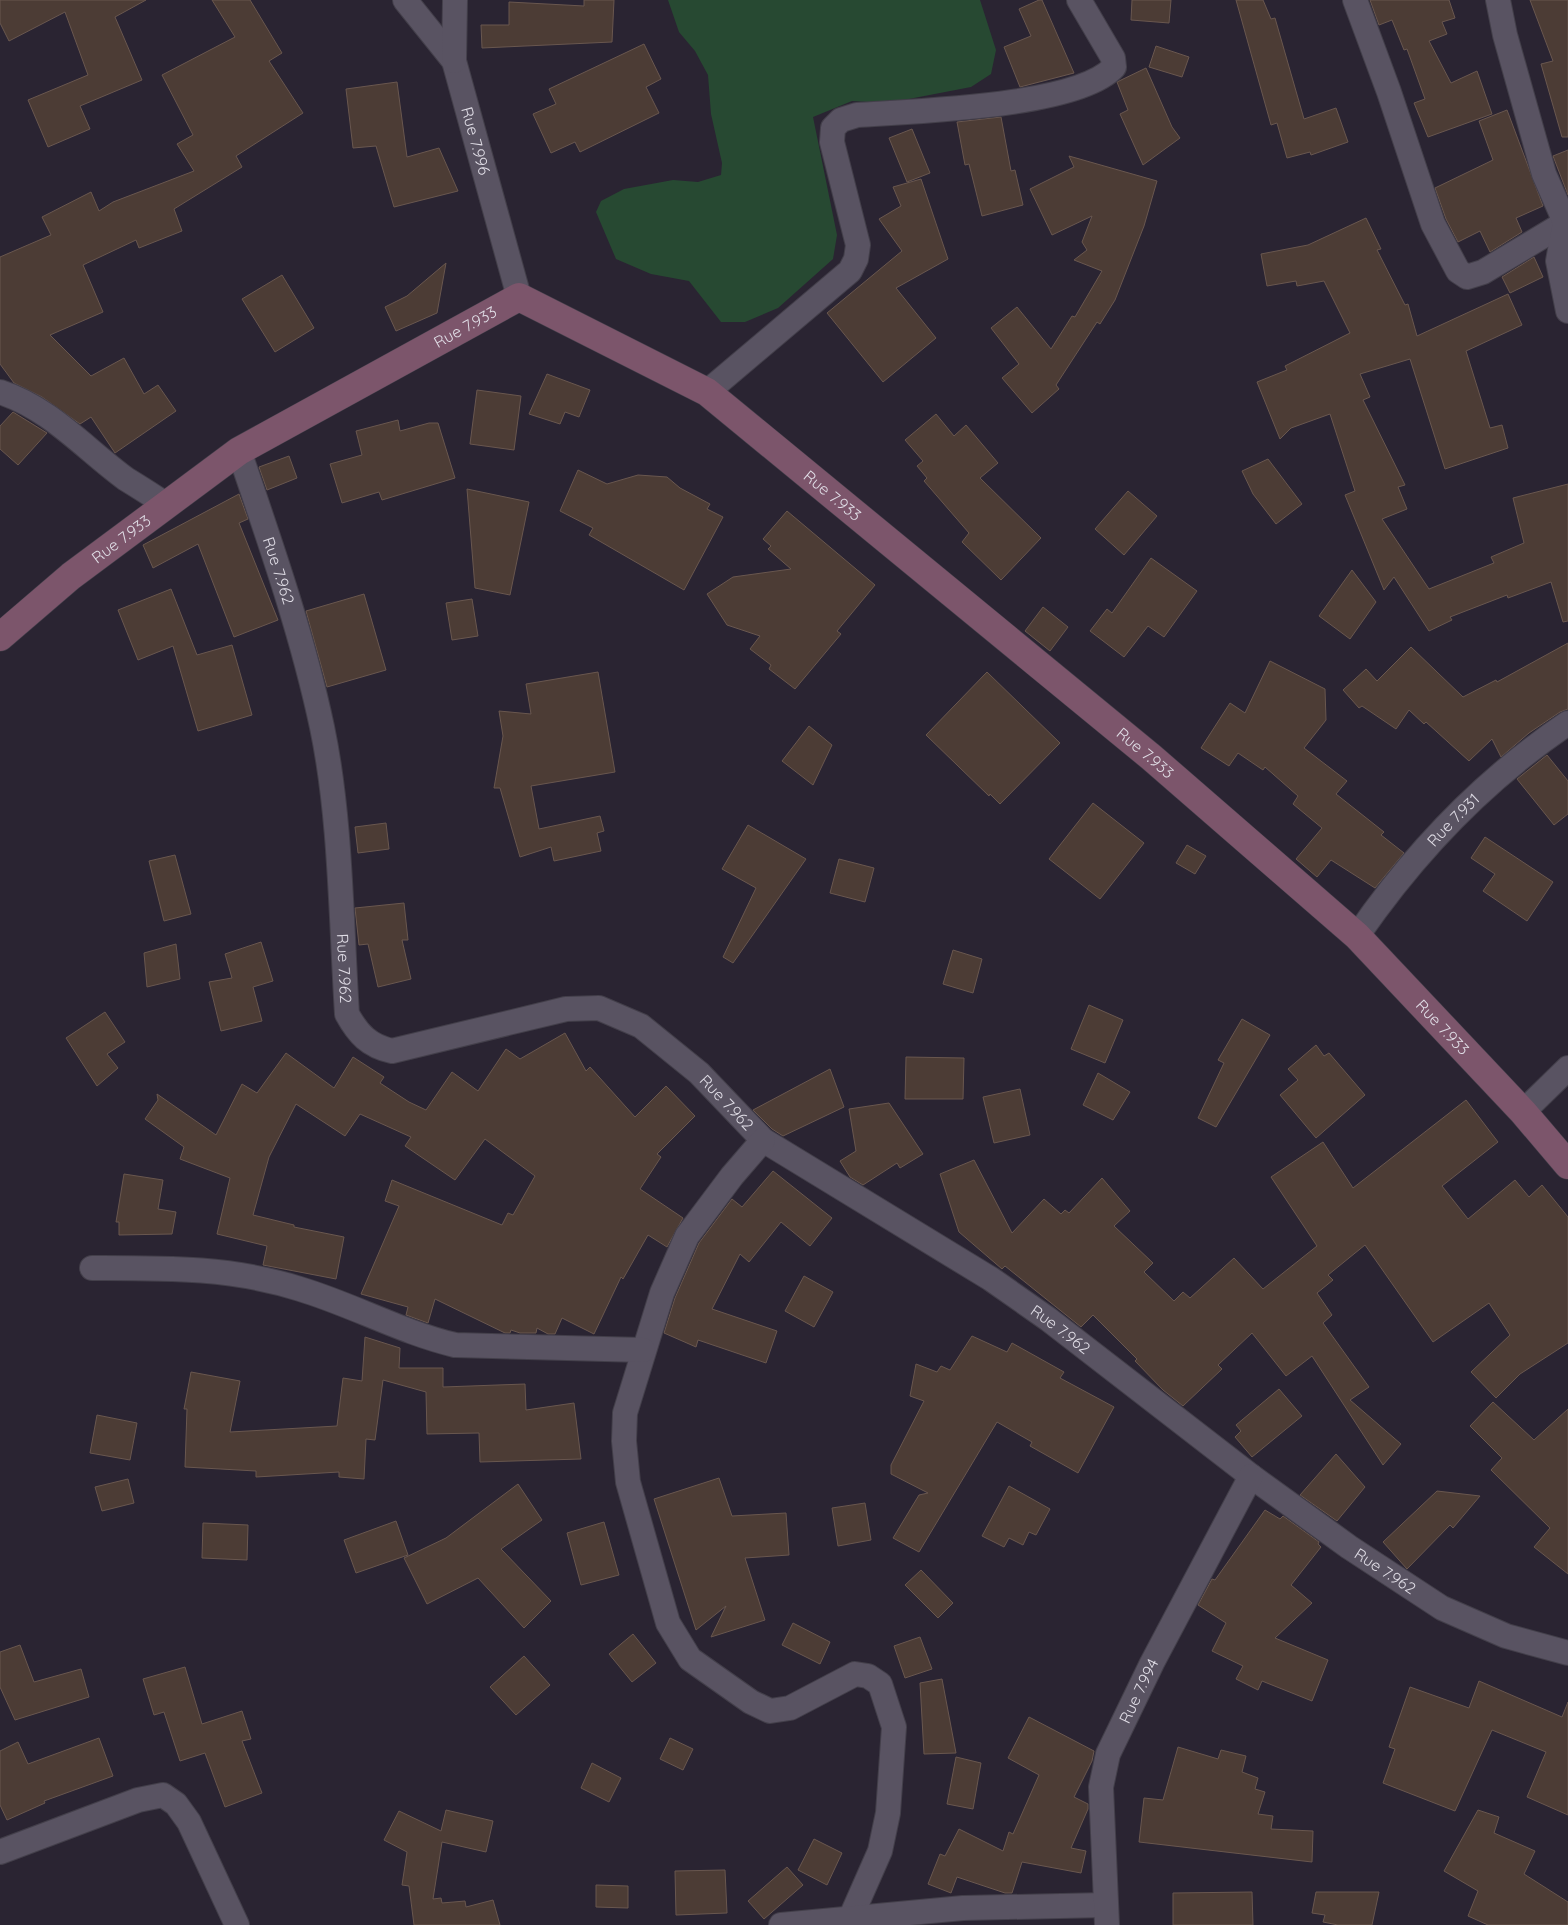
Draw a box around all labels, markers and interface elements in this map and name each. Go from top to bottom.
street label: Rue 7.996 [457,105,495,177]
street label: Rue 7.933 [430,301,500,352]
street label: Rue 7.933 [800,466,866,525]
street label: Rue 7.933 [87,510,155,567]
street label: Rue 7.962 [259,534,299,607]
street label: Rue 7.933 [1113,723,1178,783]
street label: Rue 7.931 [1423,789,1483,850]
street label: Rue 7.962 [333,933,356,1004]
street label: Rue 7.933 [1412,995,1474,1059]
street label: Rue 7.962 [696,1070,758,1134]
street label: Rue 7.962 [1027,1300,1095,1358]
street label: Rue 7.962 [1351,1543,1420,1598]
street label: Rue 7.994 [1114,1655,1163,1727]

